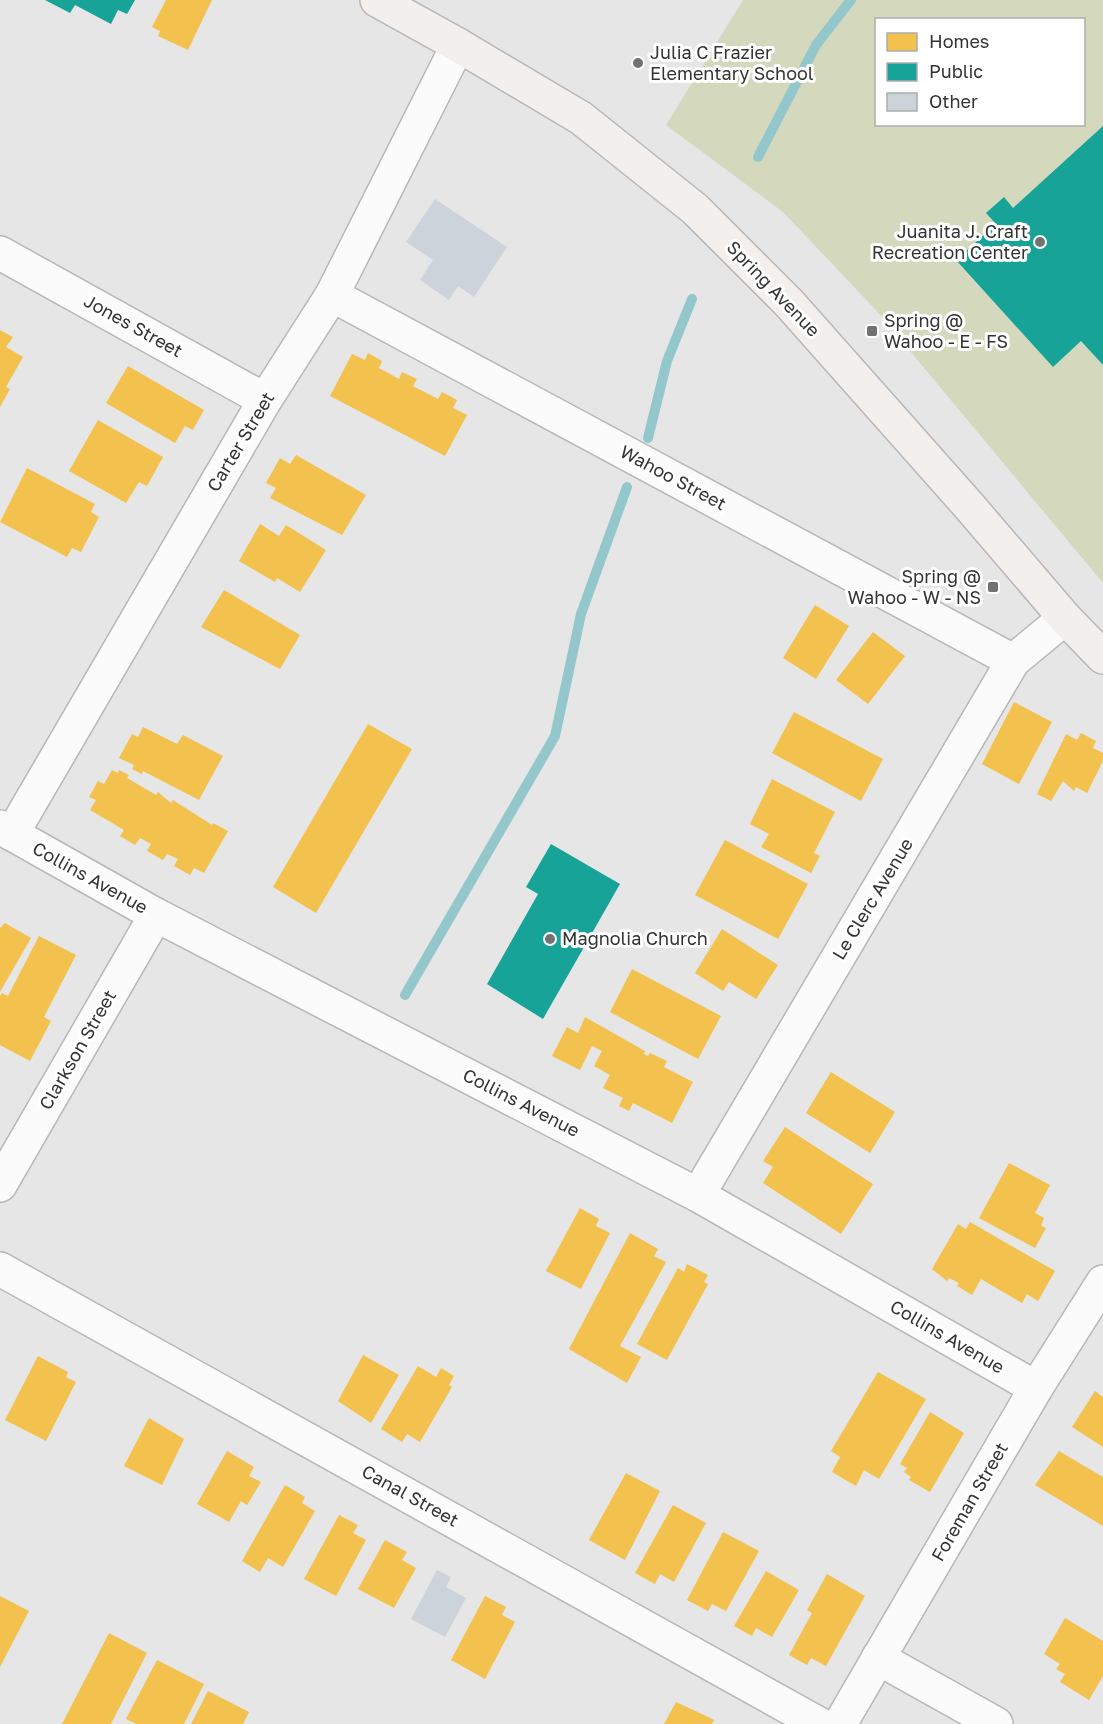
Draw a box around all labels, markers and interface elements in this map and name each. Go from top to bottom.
legend [875,18,1085,126]
text: Homes [929,30,989,52]
place label: Julia C Frazier Elementary School [650,41,814,84]
marker: Julia C Frazier Elementary School [631,56,645,70]
text: Public [929,60,983,82]
text: Other [929,90,978,112]
place label: Juanita J. Craft Recreation Center [872,220,1028,263]
marker: Juanita J. Craft Recreation Center [1033,235,1047,249]
street label: Spring Avenue [723,236,825,341]
street label: Jones Street [80,289,187,361]
place label: Spring @ Wahoo - E - FS [884,309,1008,352]
marker: Spring @ Wahoo - E - FS [865,324,879,338]
street label: Carter Street [202,388,278,495]
street label: Wahoo Street [617,440,730,514]
place label: Spring @ Wahoo - W - NS [847,565,981,608]
marker: Spring @ Wahoo - W - NS [986,580,1000,594]
street label: Le Clerc Avenue [827,834,917,963]
street label: Collins Avenue [29,836,152,918]
place label: Magnolia Church [562,927,708,949]
marker: Magnolia Church [543,932,557,946]
street label: Clarkson Street [34,986,120,1113]
street label: Collins Avenue [459,1063,583,1141]
street label: Collins Avenue [887,1295,1008,1378]
street label: Foreman Street [926,1438,1012,1565]
street label: Canal Street [358,1460,463,1531]

